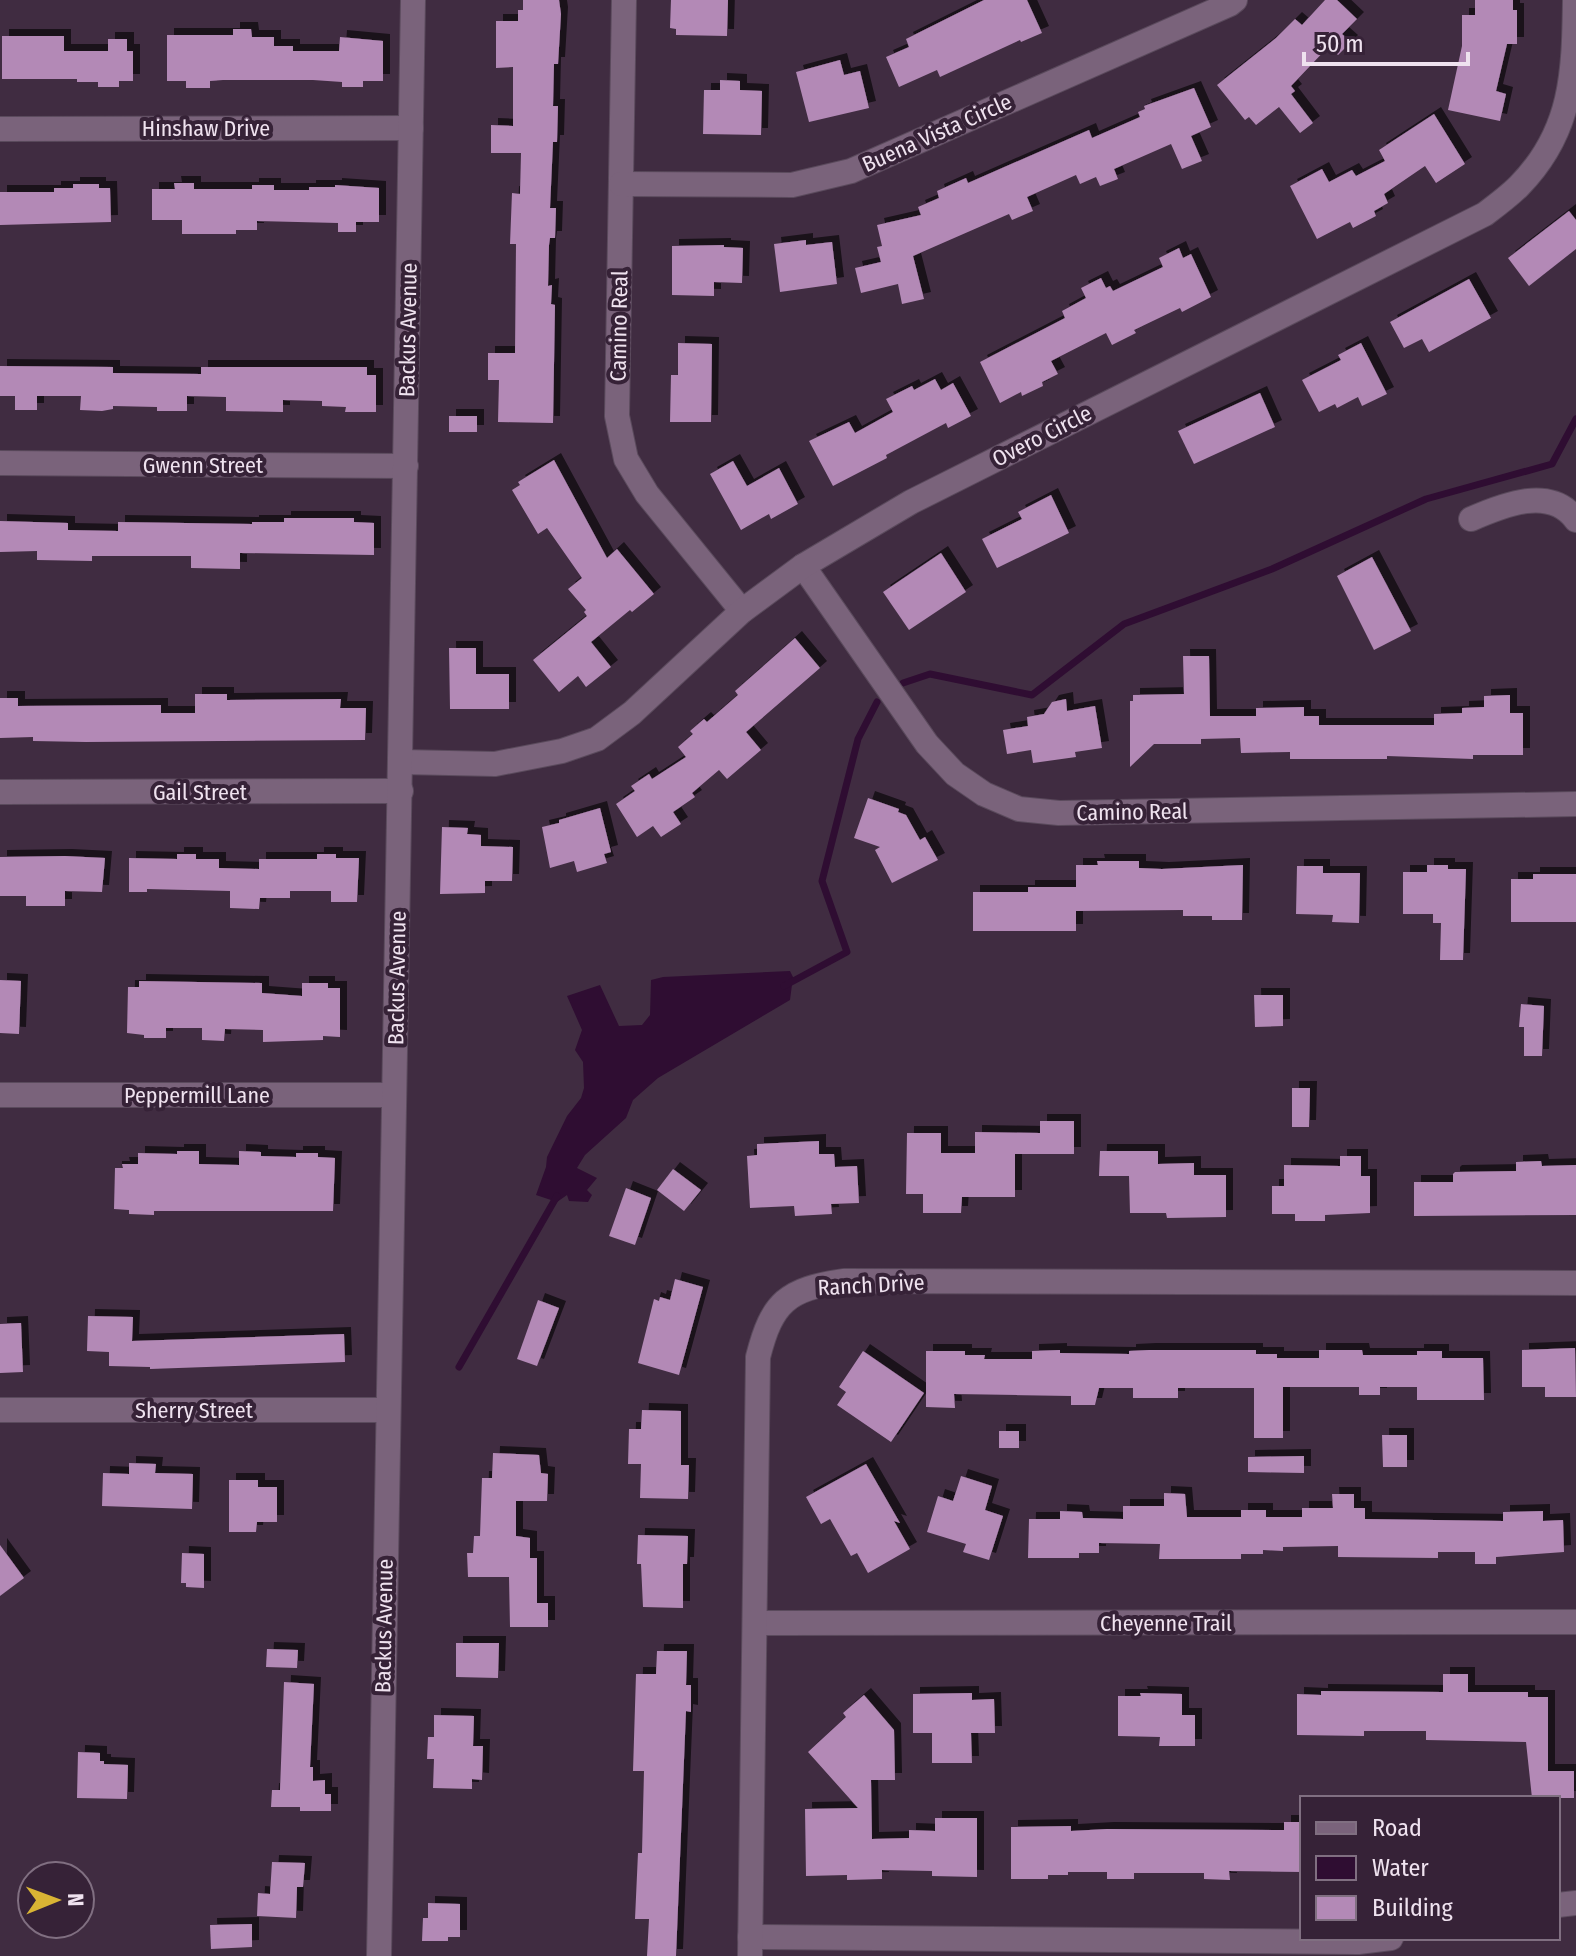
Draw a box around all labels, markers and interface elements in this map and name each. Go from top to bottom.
scale bar [1304,16,1468,66]
text: 50 m [1316,30,1364,58]
street label: Buena Vista Circle [858,88,1016,178]
street label: Hinshaw Drive [142,115,270,142]
street label: Backus Avenue [393,263,423,397]
street label: Camino Real [605,270,633,382]
street label: Overo Circle [988,399,1096,473]
street label: Gwenn Street [143,452,264,479]
street label: Gail Street [153,779,248,806]
street label: Camino Real [1076,798,1188,826]
street label: Backus Avenue [382,911,412,1045]
street label: Peppermill Lane [124,1082,270,1109]
street label: Ranch Drive [817,1269,925,1301]
street label: Sherry Street [135,1397,254,1424]
street label: Backus Avenue [369,1559,399,1693]
street label: Cheyenne Trail [1100,1610,1232,1637]
legend [1300,1796,1560,1940]
text: Road [1372,1814,1422,1842]
text: Water [1372,1854,1429,1882]
north arrow [16,1860,96,1940]
text: N [62,1893,89,1906]
text: Building [1372,1894,1454,1922]

